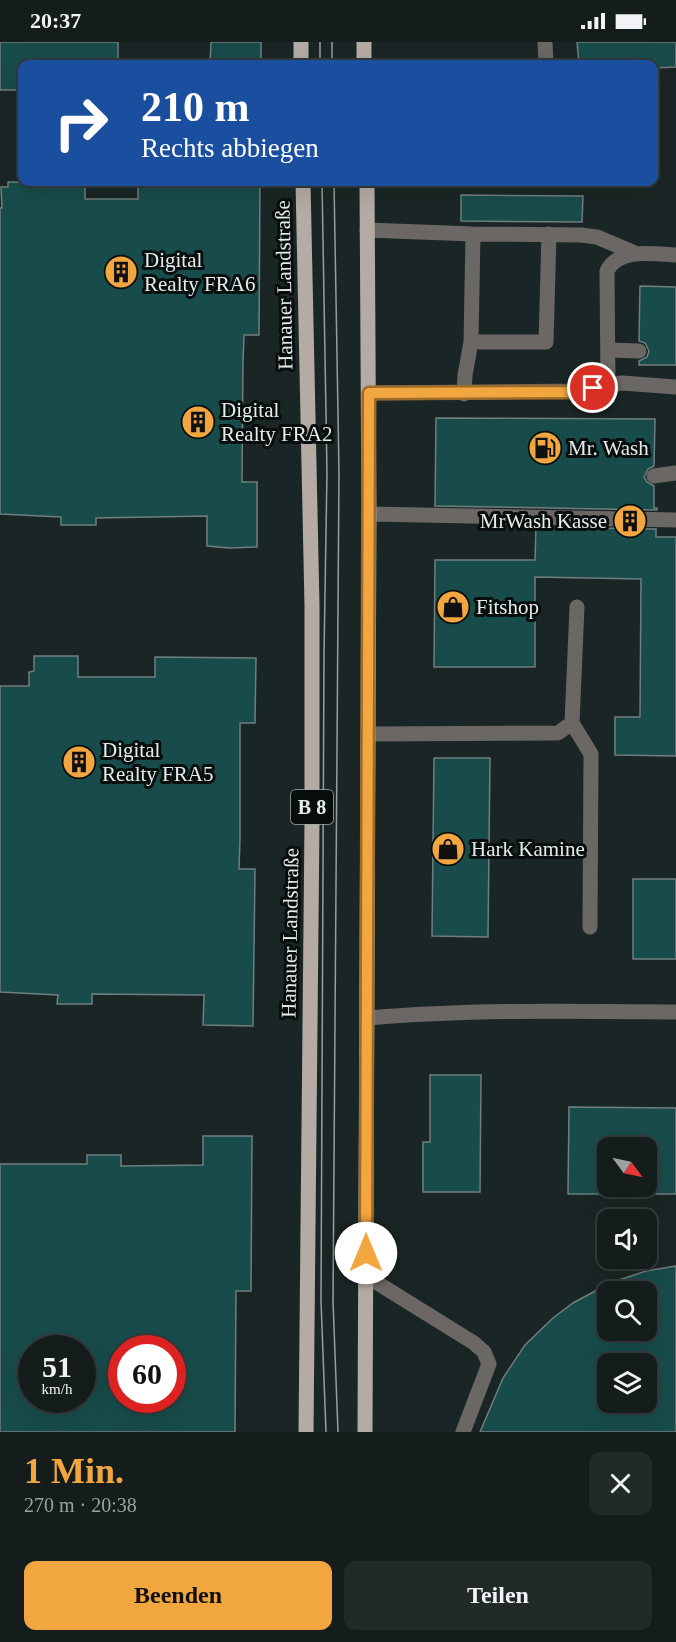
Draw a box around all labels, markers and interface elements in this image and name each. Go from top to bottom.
text: 20:37 [30,8,81,33]
icon: right [42,84,120,162]
text: 210 m [141,84,250,130]
text: Rechts abbiegen [141,133,319,163]
street label: Hanauer Landstraße [271,200,297,370]
place label: Digital Realty FRA6 [144,248,255,296]
building icon: Digital Realty FRA6 [103,254,139,290]
pin [567,362,618,413]
icon: arrive [576,371,609,404]
place label: Digital Realty FRA2 [221,398,332,446]
building icon: Digital Realty FRA2 [180,404,216,440]
fuel station icon: Mr. Wash [527,430,563,466]
place label: Mr. Wash [568,436,649,460]
building icon: MrWash Kasse [612,503,648,539]
place label: MrWash Kasse [480,509,607,533]
shop icon: Fitshop [435,589,471,625]
place label: Fitshop [476,595,539,619]
place label: Digital Realty FRA5 [102,738,213,786]
building icon: Digital Realty FRA5 [61,744,97,780]
road number: B 8 [291,790,333,824]
shop icon: Hark Kamine [430,831,466,867]
place label: Hark Kamine [471,837,585,861]
street label: Hanauer Landstraße [277,848,303,1018]
north arrow [597,1137,657,1197]
map controls [597,1137,657,1413]
button: sound [597,1209,657,1269]
position arrow [334,1221,398,1285]
button: search [597,1281,657,1341]
speed limit sign: 60 [108,1335,186,1413]
text: 51 [42,1350,72,1383]
button: layers [597,1353,657,1413]
text: km/h [42,1381,72,1397]
text: 1 Min. [24,1451,124,1491]
button: close [589,1452,652,1515]
text: 270 m · 20:38 [24,1494,137,1516]
button: Beenden [24,1561,332,1630]
button: Teilen [344,1561,652,1630]

